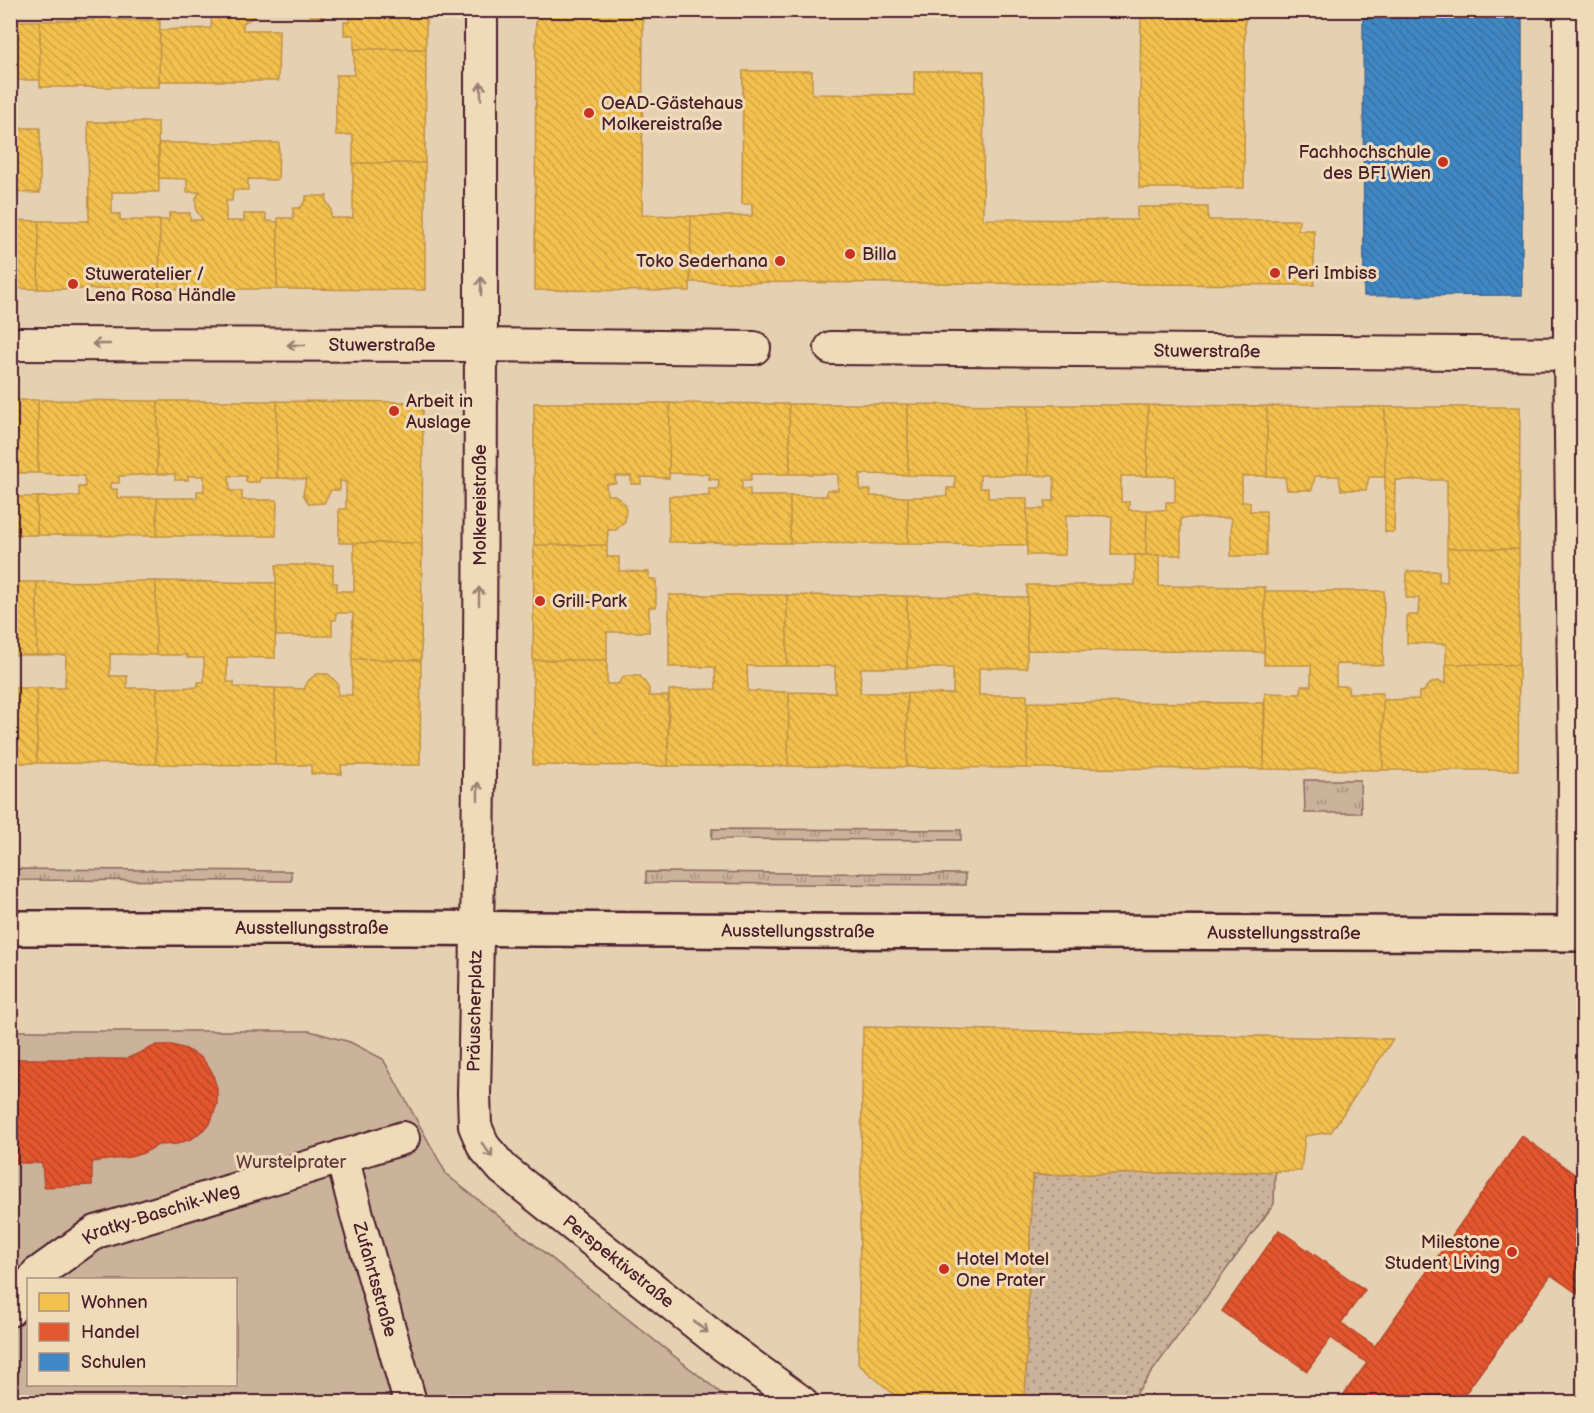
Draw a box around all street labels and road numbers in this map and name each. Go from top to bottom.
street label: Stuwerstraße [328,334,436,355]
street label: Stuwerstraße [1153,340,1261,362]
street label: Molkereistraße [470,444,491,566]
street label: Ausstellungsstraße [235,918,389,939]
street label: Ausstellungsstraße [721,920,875,942]
street label: Ausstellungsstraße [1207,922,1361,944]
street label: Präuscherplatz [463,949,487,1072]
street label: Kratky-Baschik-Weg [78,1178,242,1249]
street label: Perspektivstraße [559,1211,679,1312]
street label: Zufahrtsstraße [349,1219,402,1340]

